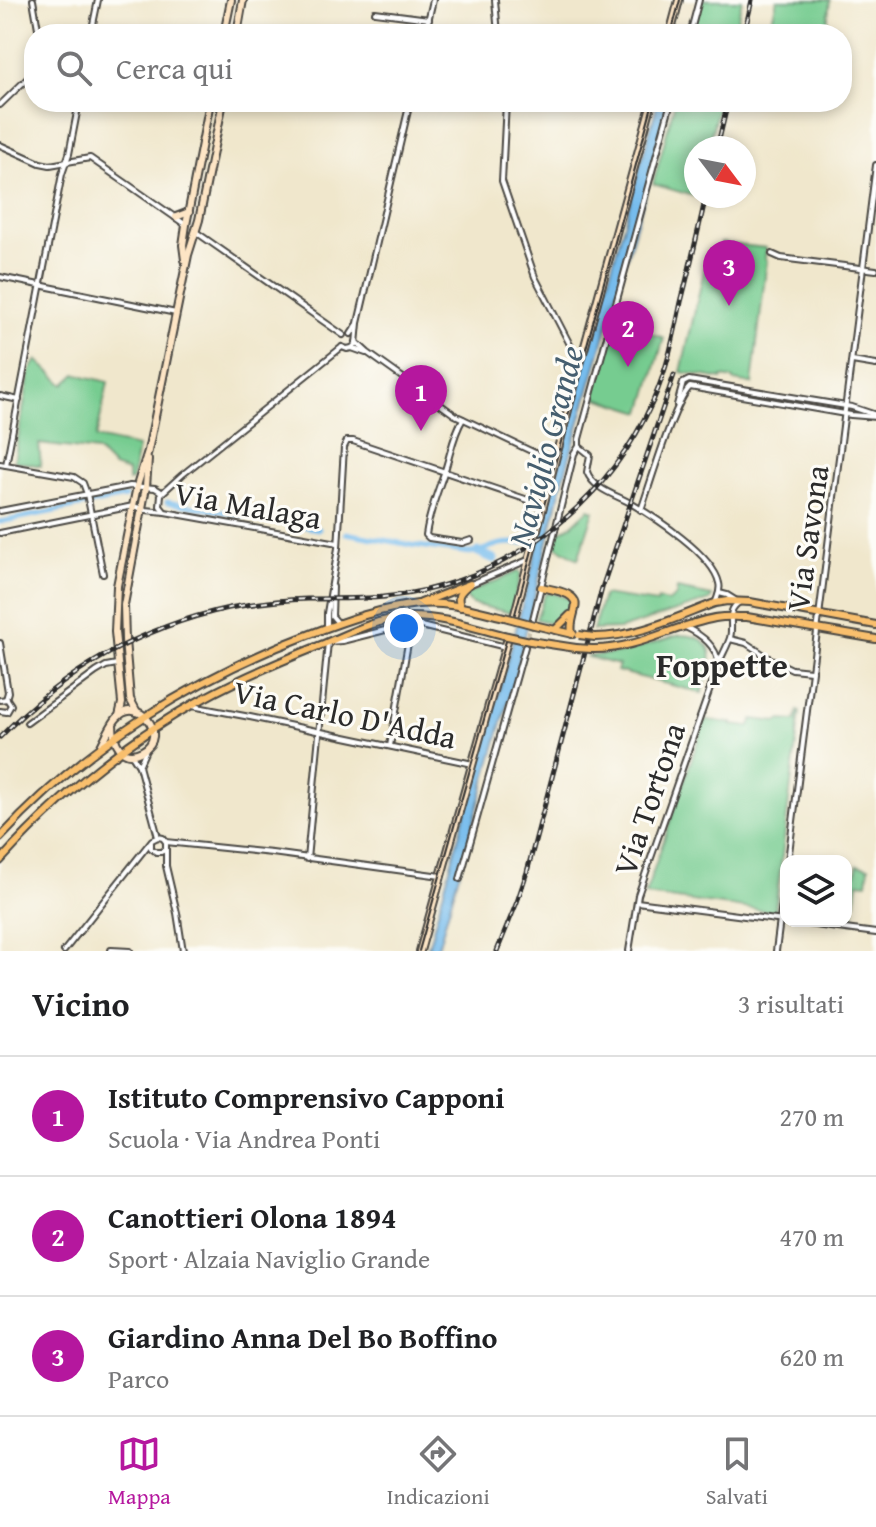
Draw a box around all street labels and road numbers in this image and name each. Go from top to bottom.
street label: Via Savona [773,462,841,614]
street label: Via Malaga [171,469,325,541]
street label: Via Carlo D'Adda [229,667,461,761]
street label: Via Tortona [601,716,697,882]

